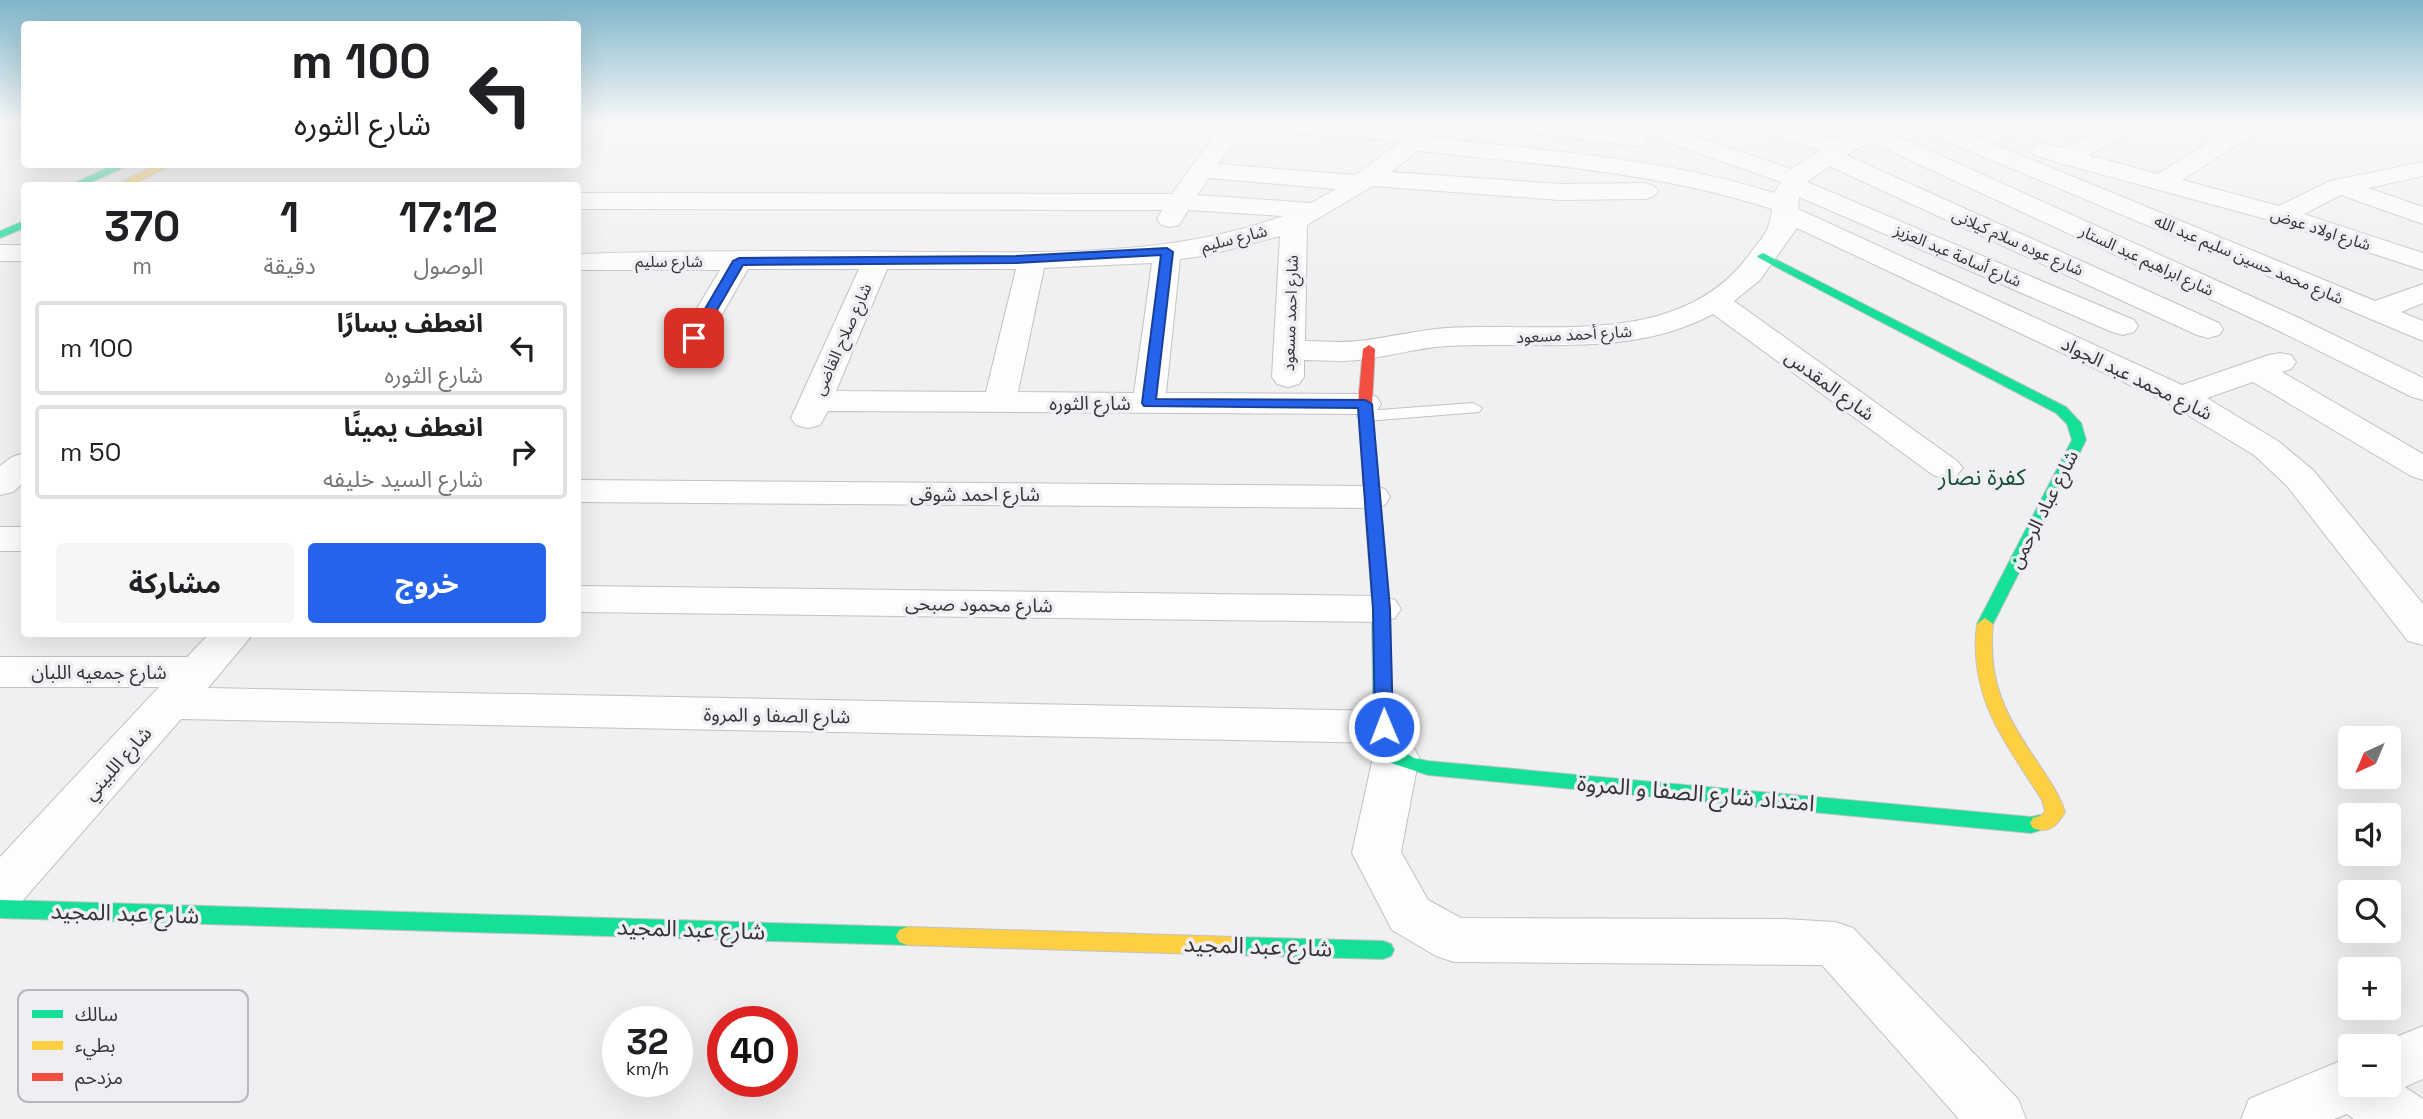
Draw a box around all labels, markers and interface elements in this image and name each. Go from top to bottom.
text: 100 m [291,30,431,92]
icon: left [455,49,546,140]
text: شارع الثوره [294,104,431,144]
text: 1 [280,191,299,244]
text: 17:12 [399,191,498,244]
text: 370 [104,200,180,253]
street label: شارع اولاد عوض [2268,203,2373,257]
street label: شارع عوده سلام كيلانى [1948,204,2087,283]
street label: شارع محمد حسين سليم عبد الله [2150,210,2347,311]
street label: شارع أسامة عبد العزيز [1889,219,2024,294]
street label: شارع سليم [1199,220,1270,259]
street label: شارع ابراهيم عبد الستار [2075,220,2217,303]
text: m [132,251,152,281]
text: دقيقة [263,251,316,281]
text: الوصول [413,251,483,281]
street label: شارع سليم [635,251,703,274]
street label: شارع احمد مسعود [1278,255,1305,371]
street label: شارع صلاح القاضى [808,280,878,399]
text: انعطف يسارًا [337,306,483,340]
pin [664,308,724,368]
icon: arrive [675,319,713,357]
street label: شارع أحمد مسعود [1516,321,1633,350]
icon: left [504,329,542,367]
text: 100 m [60,331,133,365]
street label: شارع محمد عبد الجواد [2057,331,2216,427]
street label: شارع المقدس [1779,344,1879,427]
text: شارع الثوره [385,360,483,390]
street label: شارع الثوره [1049,391,1131,417]
text: انعطف يمينًا [343,410,483,444]
icon: right [504,433,542,471]
text: 50 m [60,435,121,469]
street label: شارع عباد الرحمن [2003,446,2085,573]
district label: كفرة نصار [1937,462,2026,492]
text: شارع السيد خليفه [323,464,483,494]
street label: شارع احمد شوقى [910,482,1040,508]
button: مشاركة [56,543,294,623]
button: خروج [308,543,546,623]
street label: شارع محمود صبحى [905,591,1053,619]
street label: شارع جمعيه اللبان [31,660,167,686]
position arrow [1347,690,1421,764]
street label: شارع الصفا و المروة [703,702,851,730]
street label: شارع اللبيني [78,721,159,807]
north arrow [2338,726,2401,789]
map controls [2338,726,2401,1097]
street label: امتداد شارع الصفا و المروة [1576,768,1816,820]
button: sound [2338,803,2401,866]
button: search [2338,880,2401,943]
street label: شارع عبد المجيد [50,895,200,933]
street label: شارع عبد المجيد [616,911,766,949]
street label: شارع عبد المجيد [1183,928,1333,966]
button: + [2338,957,2401,1020]
legend [18,990,248,1102]
text: سالك [75,1002,118,1027]
speed limit sign: 40 [707,1006,798,1097]
text: 32 [626,1020,669,1064]
text: بطيء [75,1033,115,1060]
button: − [2338,1034,2401,1097]
text: km/h [626,1057,669,1080]
text: مزدحم [75,1065,123,1092]

